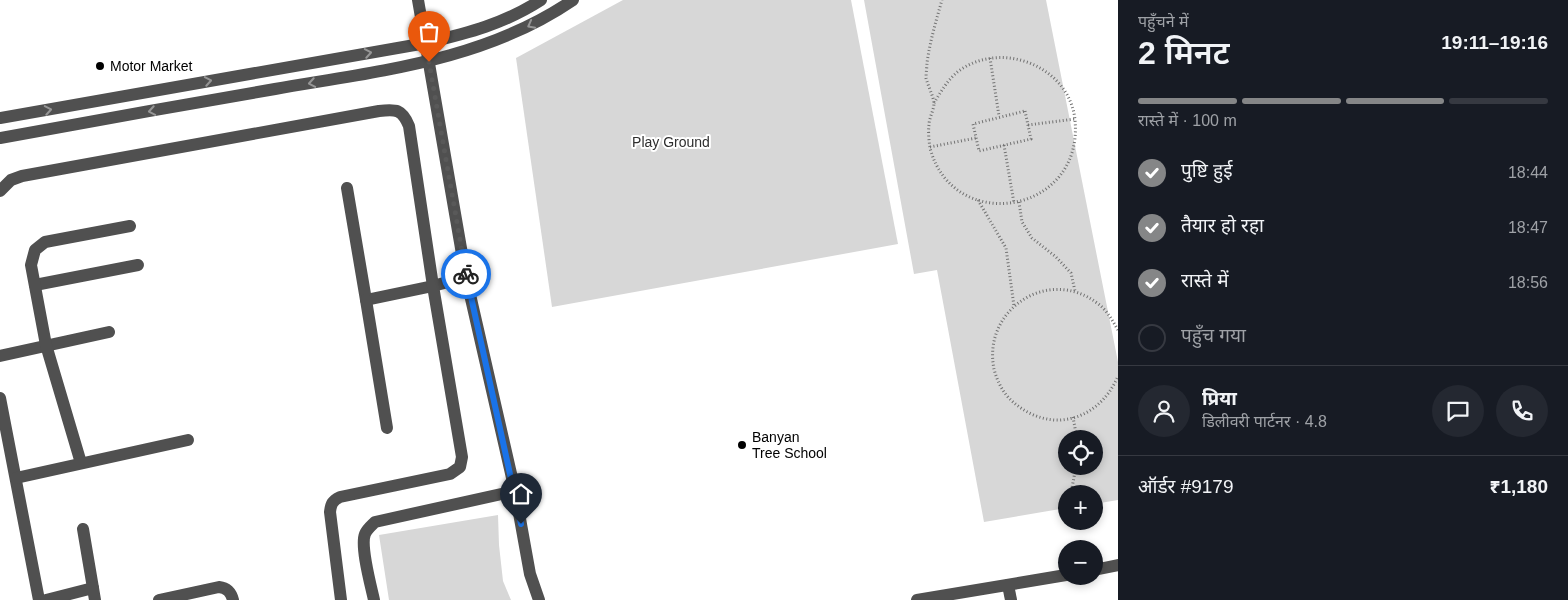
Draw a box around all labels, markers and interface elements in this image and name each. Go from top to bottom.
pin [408,11,450,62]
text: पहुँचने में [1138,13,1189,30]
icon: bag [415,18,443,46]
one-way arrow [527,19,536,29]
text: 19:11–19:16 [1441,32,1548,53]
text: 2 मिनट [1138,35,1230,71]
one-way arrow [364,49,372,59]
place label: Motor Market [110,58,193,74]
marker: Motor Market [94,60,106,72]
one-way arrow [204,77,212,87]
one-way arrow [308,77,317,87]
one-way arrow [44,105,52,115]
one-way arrow [148,105,157,115]
text: रास्ते में · 100 m [1138,112,1237,129]
park label: Play Ground [632,134,710,150]
icon: check [1138,159,1166,187]
text: पुष्टि हुई [1181,160,1233,181]
text: 18:44 [1508,164,1548,181]
icon: check [1138,214,1166,242]
text: तैयार हो रहा [1181,215,1264,236]
text: 18:47 [1508,219,1548,236]
courier [441,249,491,299]
icon: bike [452,260,480,288]
icon: check [1138,269,1166,297]
text: रास्ते में [1181,270,1229,291]
text: 18:56 [1508,274,1548,291]
text: पहुँच गया [1181,325,1246,346]
button: person [1138,385,1190,437]
button: chat [1432,385,1484,437]
button: phone [1496,385,1548,437]
text: प्रिया [1202,388,1237,409]
text: डिलीवरी पार्टनर · 4.8 [1202,413,1327,430]
place label: Banyan Tree School [752,429,827,461]
map controls [1058,430,1103,585]
button: locate [1058,430,1103,475]
marker: Banyan Tree School [736,439,748,451]
pin [500,473,542,524]
text: ऑर्डर #9179 [1138,476,1234,497]
text: ₹1,180 [1490,476,1548,497]
icon: home [507,480,535,508]
button: + [1058,485,1103,530]
button: − [1058,540,1103,585]

